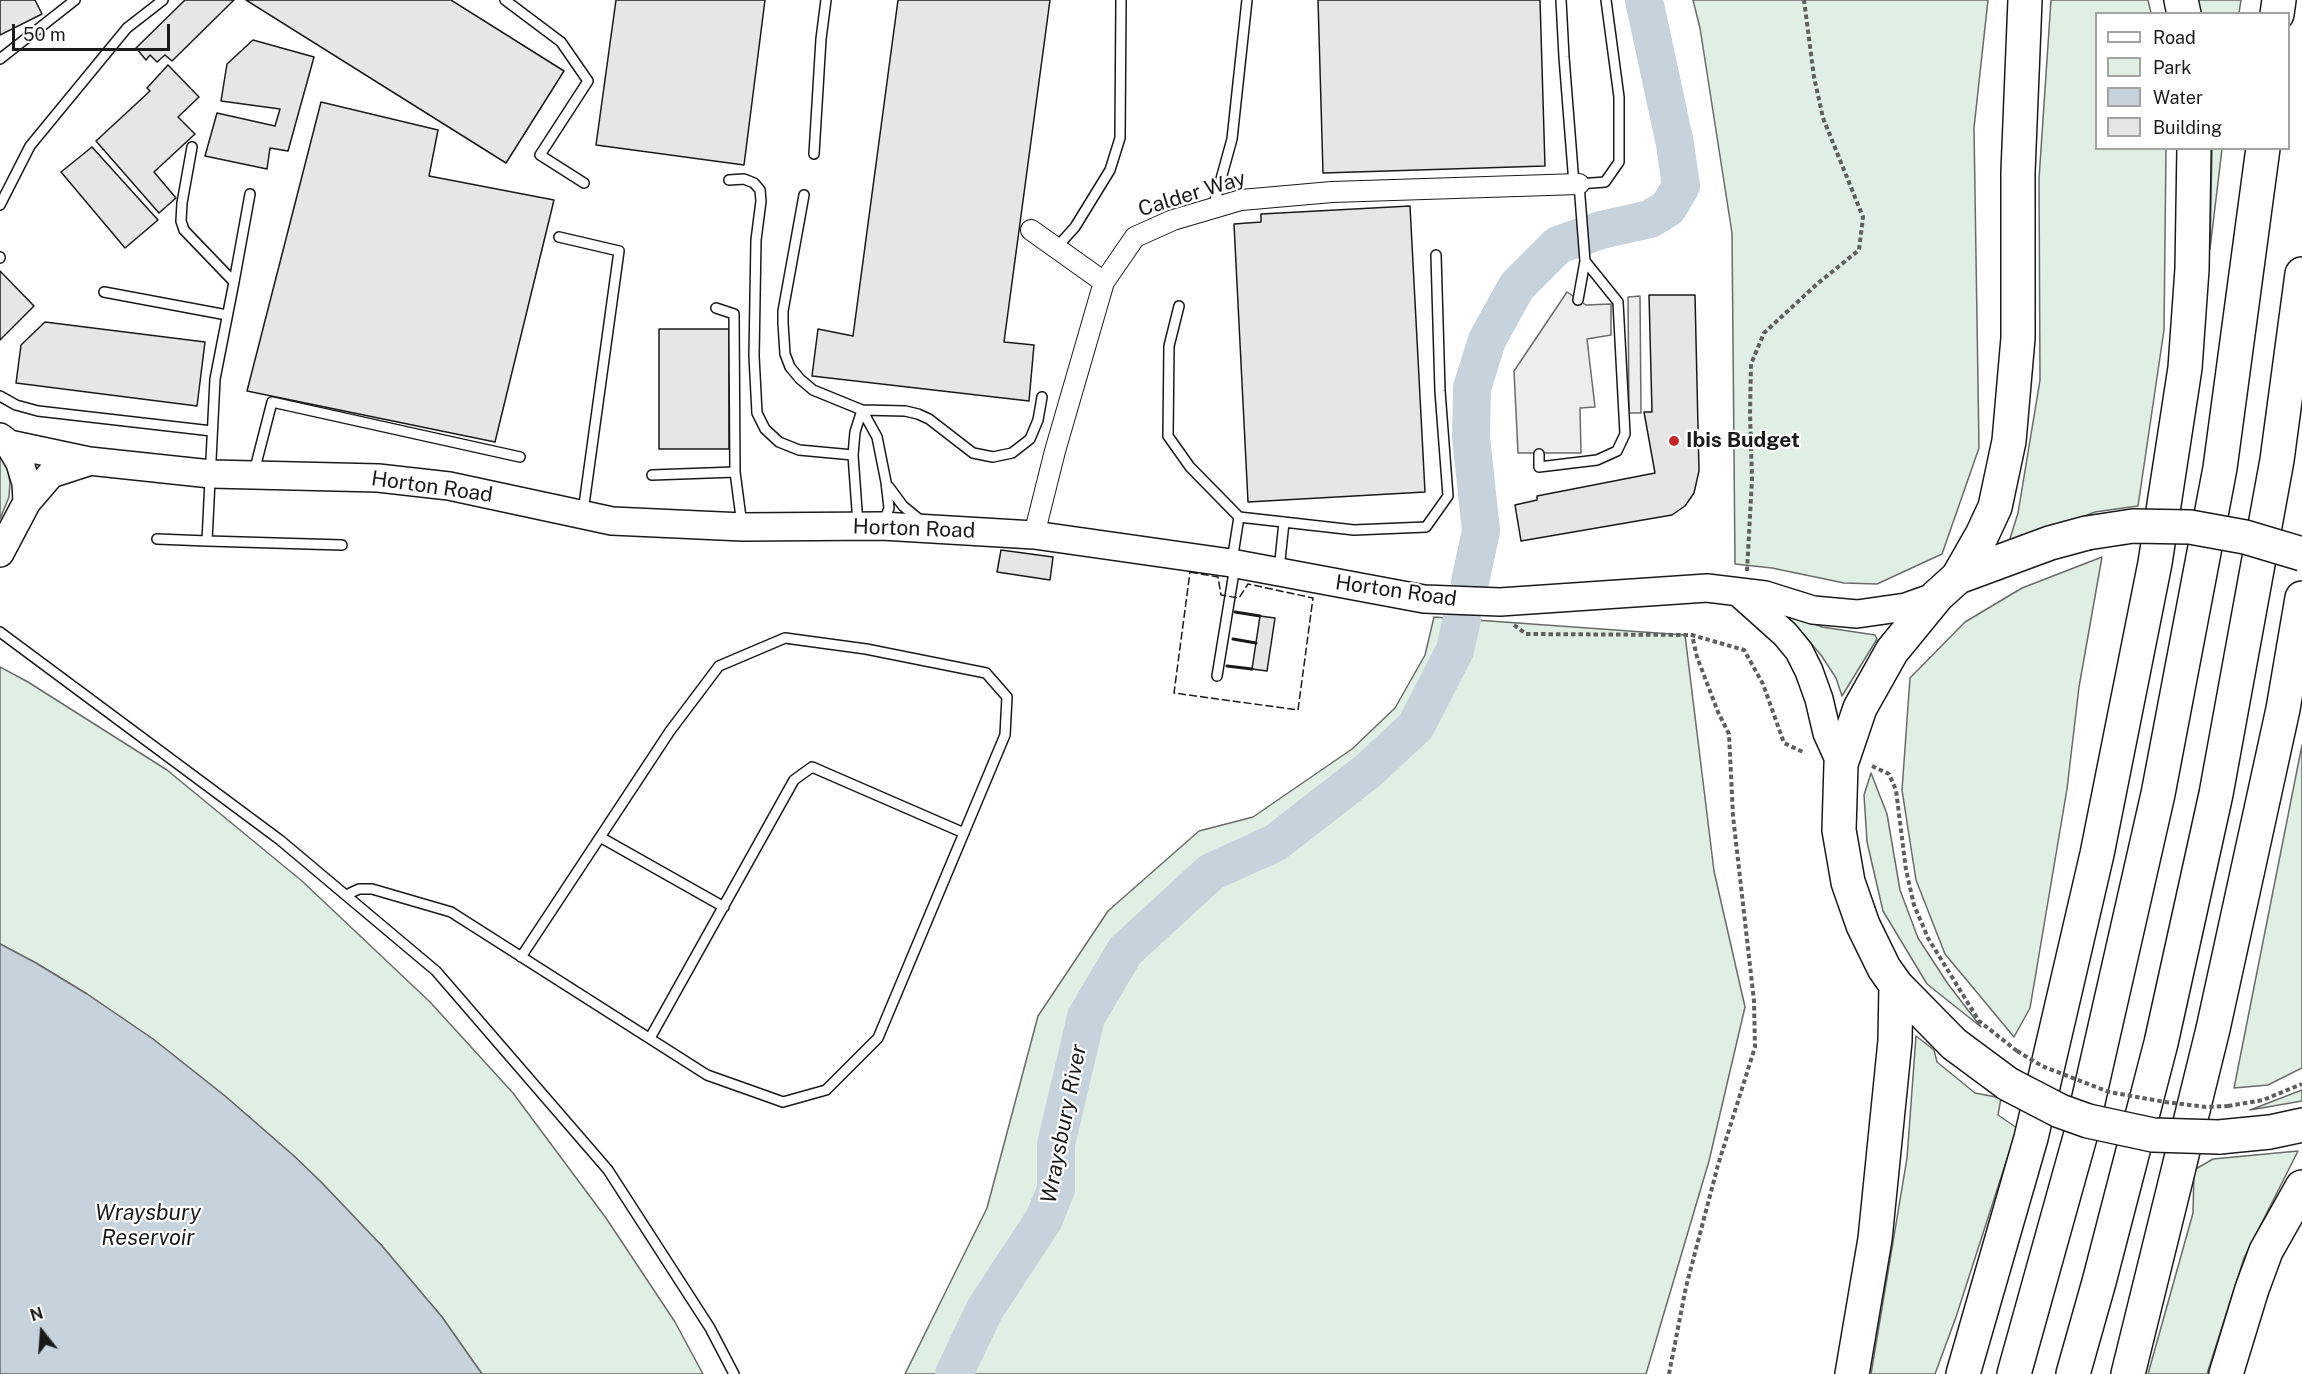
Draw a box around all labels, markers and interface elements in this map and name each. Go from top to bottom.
scale bar [15,12,172,50]
legend [2095,12,2290,150]
text: 50 m [23,24,66,45]
text: Road [2153,27,2196,48]
text: Park [2153,57,2191,78]
text: Water [2153,87,2203,108]
text: Building [2153,117,2222,138]
street label: Calder Way [1135,166,1249,222]
place label: Ibis Budget [1686,428,1800,454]
marker: Ibis Budget [1667,434,1681,448]
street label: Horton Road [370,466,494,508]
street label: Horton Road [852,514,976,544]
street label: Horton Road [1334,570,1458,612]
water label: Wraysbury River [1036,1042,1092,1206]
water label: Wraysbury Reservoir [95,1200,201,1252]
north arrow [12,1302,72,1362]
text: N [28,1303,45,1325]

